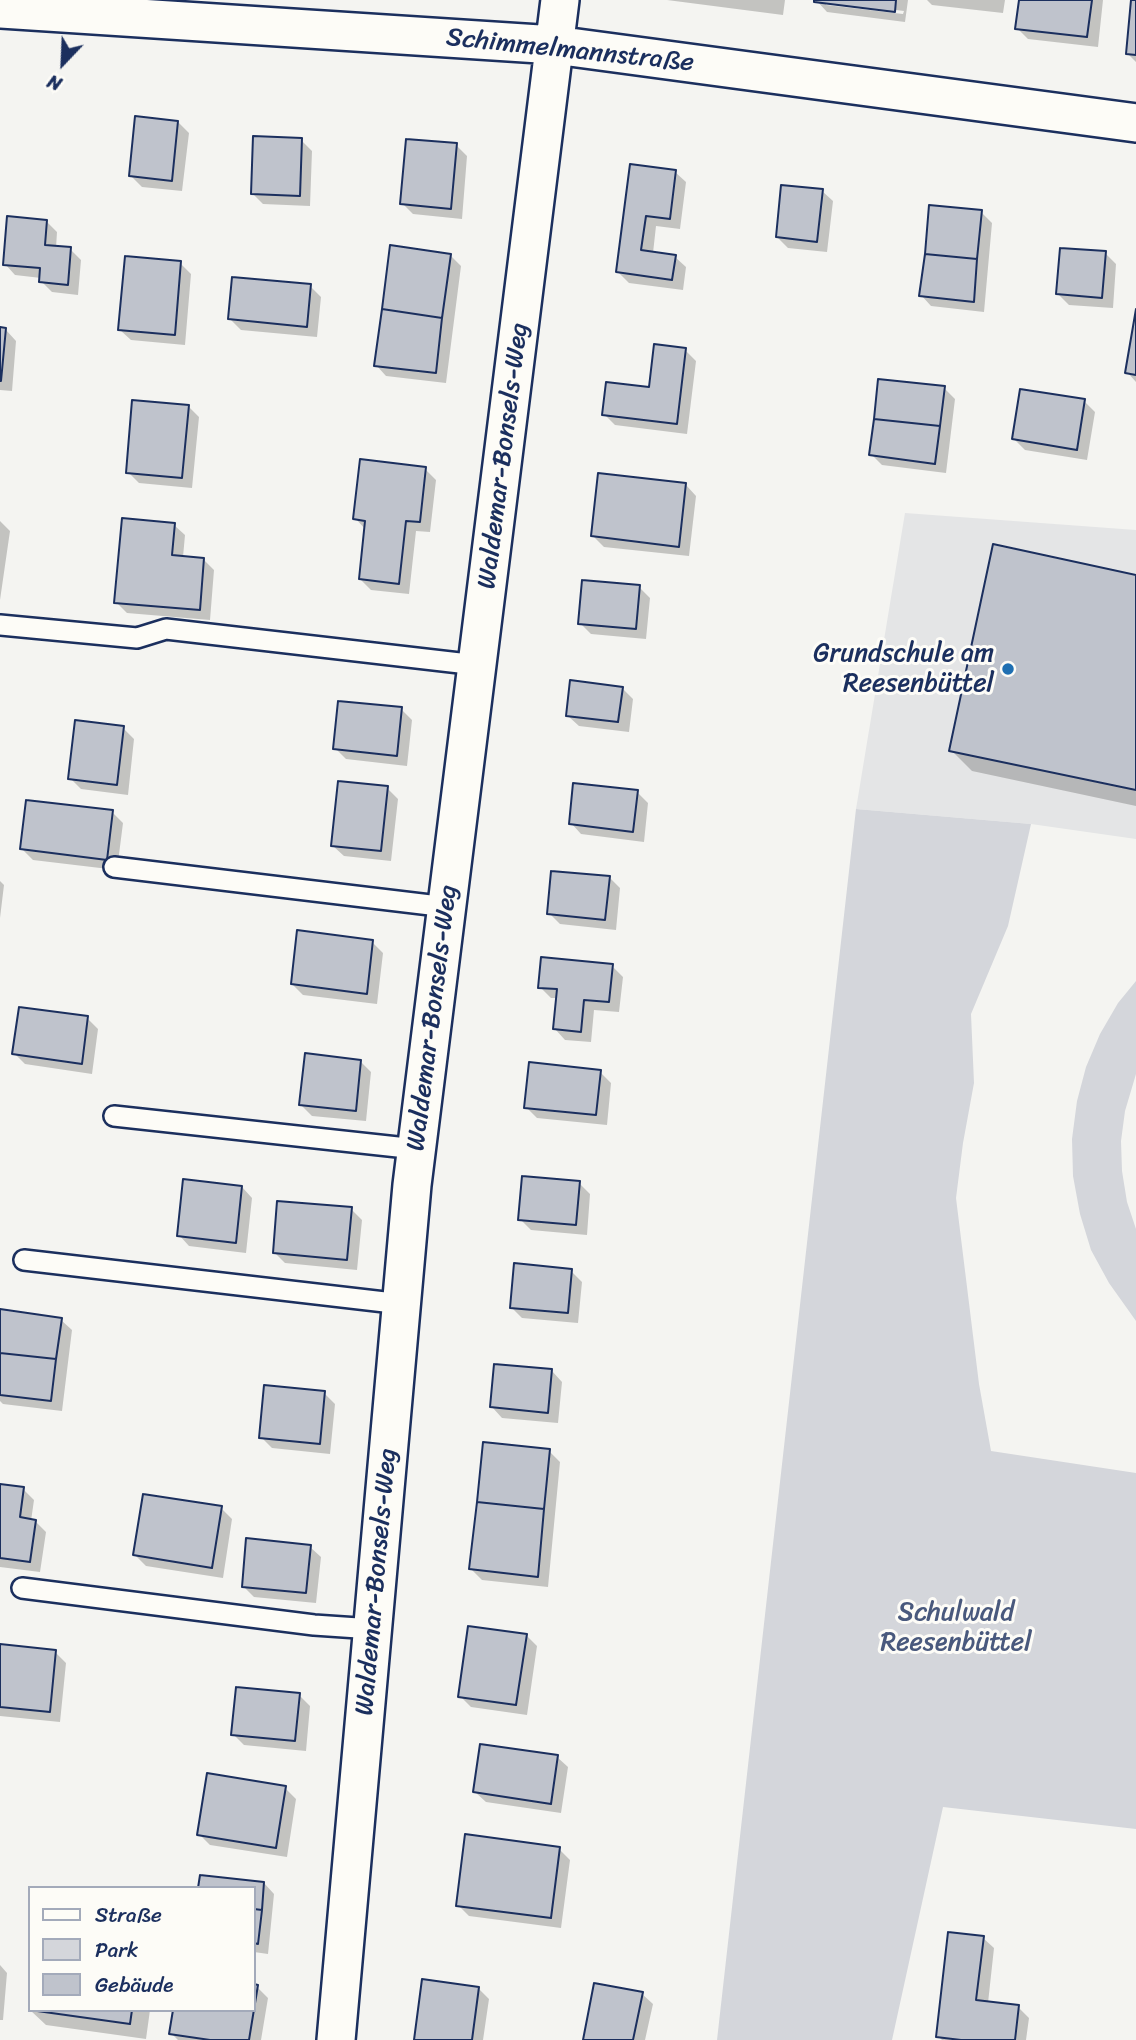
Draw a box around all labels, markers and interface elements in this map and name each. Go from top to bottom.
street label: Schimmelmannstraße [445,22,695,80]
north arrow [28,28,98,98]
text: N [42,65,67,101]
street label: Waldemar-Bonsels-Weg [472,321,536,591]
place label: Grundschule am Reesenbüttel [813,638,994,700]
marker: Grundschule am Reesenbüttel [1000,661,1016,677]
street label: Waldemar-Bonsels-Weg [401,883,465,1153]
street label: Waldemar-Bonsels-Weg [350,1447,404,1717]
park label: Schulwald Reesenbüttel [880,1597,1032,1658]
legend [28,1886,256,2012]
text: Straße [95,1896,162,1934]
text: Park [95,1931,138,1969]
text: Gebäude [95,1966,173,2004]

